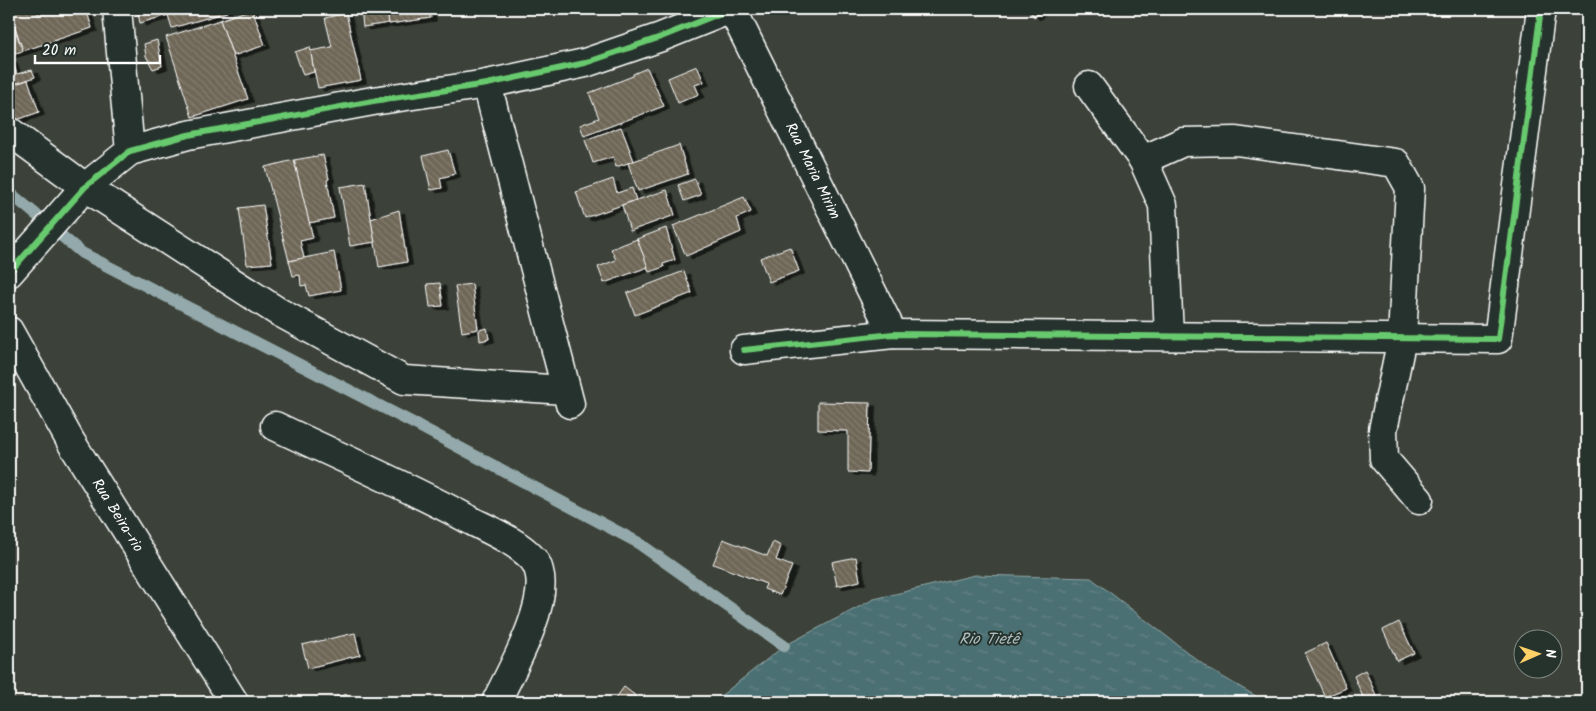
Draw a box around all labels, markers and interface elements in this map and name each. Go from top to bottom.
scale bar [35,32,160,64]
text: 20 m [42,39,76,63]
street label: Rua Maria Mirim [778,119,847,224]
street label: Rua Beira-rio [85,474,150,557]
water label: Rio Tietê [959,627,1022,652]
north arrow [1514,628,1564,678]
text: N [1539,649,1561,659]

